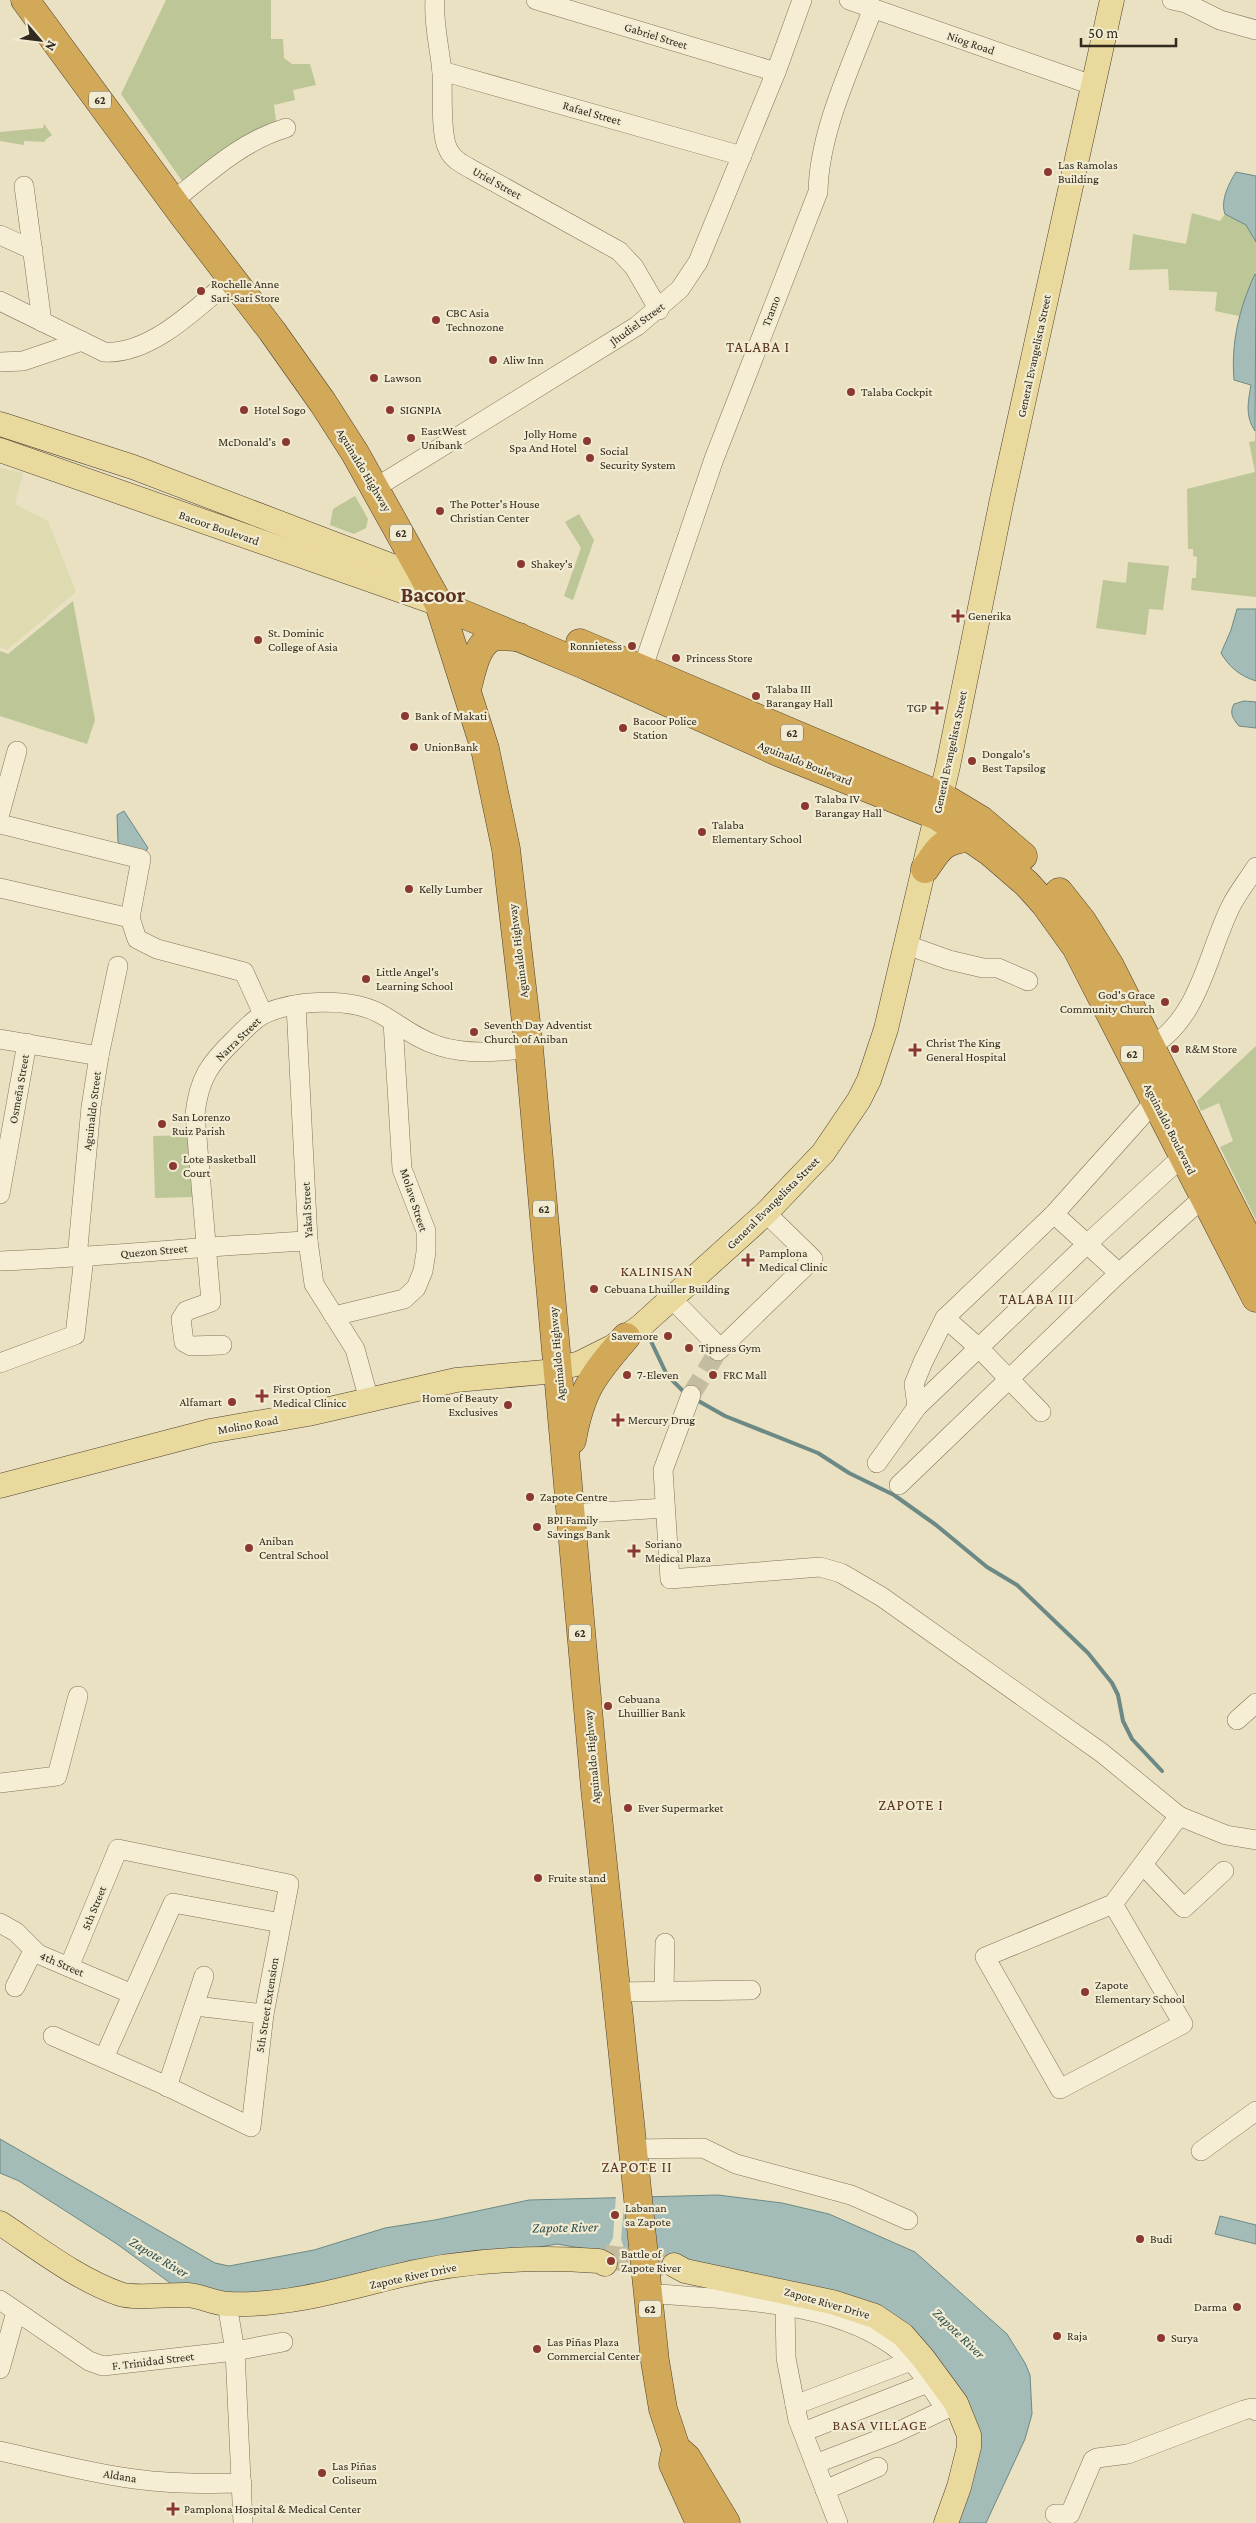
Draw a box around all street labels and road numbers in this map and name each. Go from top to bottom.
street label: Gabriel Street [623,20,690,53]
street label: Niog Road [945,28,997,58]
road number: 62 [89,92,111,108]
street label: Rafael Street [561,98,624,128]
street label: Uriel Street [470,164,525,203]
street label: General Evangelista Street [1014,292,1054,419]
street label: Tramo [759,294,783,328]
street label: Jhudiel Street [606,299,668,349]
street label: Aguinaldo Highway [334,426,395,515]
street label: Bacoor Boulevard [177,508,262,549]
road number: 62 [390,524,412,542]
street label: General Evangelista Street [930,688,970,815]
road number: 62 [781,724,803,741]
street label: Aguinaldo Boulevard [756,738,855,789]
street label: Aguinaldo Highway [505,903,531,999]
street label: Narra Street [212,1013,264,1064]
road number: 62 [1121,1046,1143,1062]
street label: Osmeña Street [6,1052,32,1125]
street label: Aguinaldo Street [80,1070,104,1151]
street label: Aguinaldo Boulevard [1141,1081,1199,1177]
street label: General Evangelista Street [724,1153,823,1252]
street label: Molave Street [397,1167,431,1234]
street label: Yakal Street [298,1181,315,1238]
road number: 62 [533,1200,555,1218]
street label: Quezon Street [120,1241,189,1261]
street label: Aguinaldo Highway [546,1306,568,1402]
street label: Molino Road [217,1413,280,1437]
road number: 62 [569,1625,591,1642]
street label: Aguinaldo Highway [581,1709,603,1805]
street label: 5th Street [79,1883,110,1932]
street label: 4th Street [38,1948,87,1980]
street label: 5th Street Extension [253,1956,282,2054]
street label: Zapote River Drive [368,2260,458,2292]
street label: Zapote River Drive [783,2284,871,2322]
road number: 62 [639,2300,661,2318]
street label: F. Trinidad Street [111,2349,196,2373]
street label: Aldana [102,2466,138,2486]

